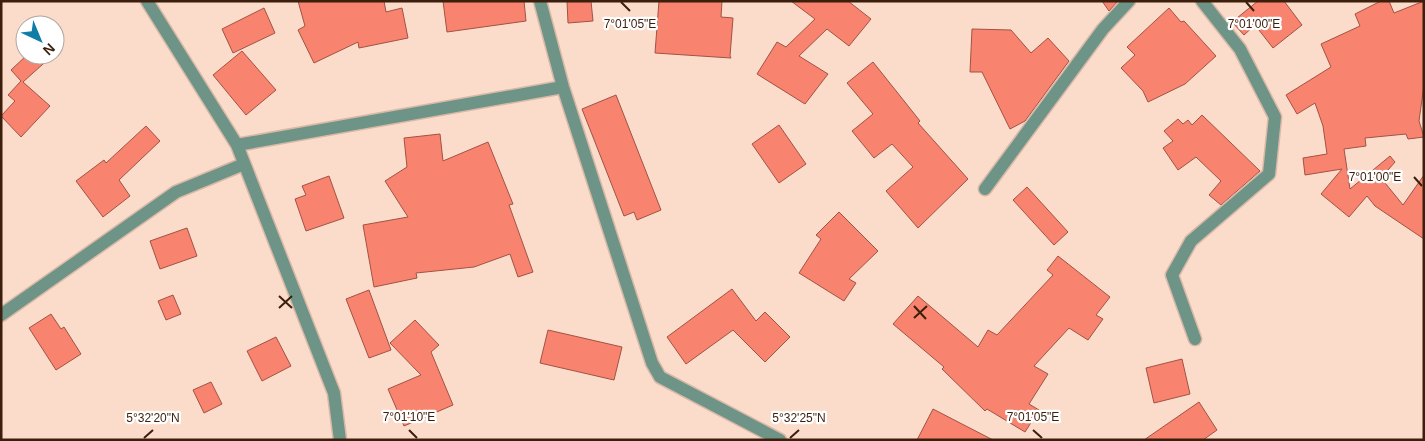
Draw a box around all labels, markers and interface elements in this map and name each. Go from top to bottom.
north arrow [15,15,65,65]
text: 7°01'05"E [604,17,656,31]
text: 7°01'00"E [1228,17,1280,31]
text: N [40,40,58,59]
text: 7°01'00"E [1349,170,1401,184]
text: 7°01'10"E [383,410,435,424]
text: 7°01'05"E [1007,410,1059,424]
text: 5°32'20"N [126,411,180,425]
text: 5°32'25"N [772,411,826,425]

